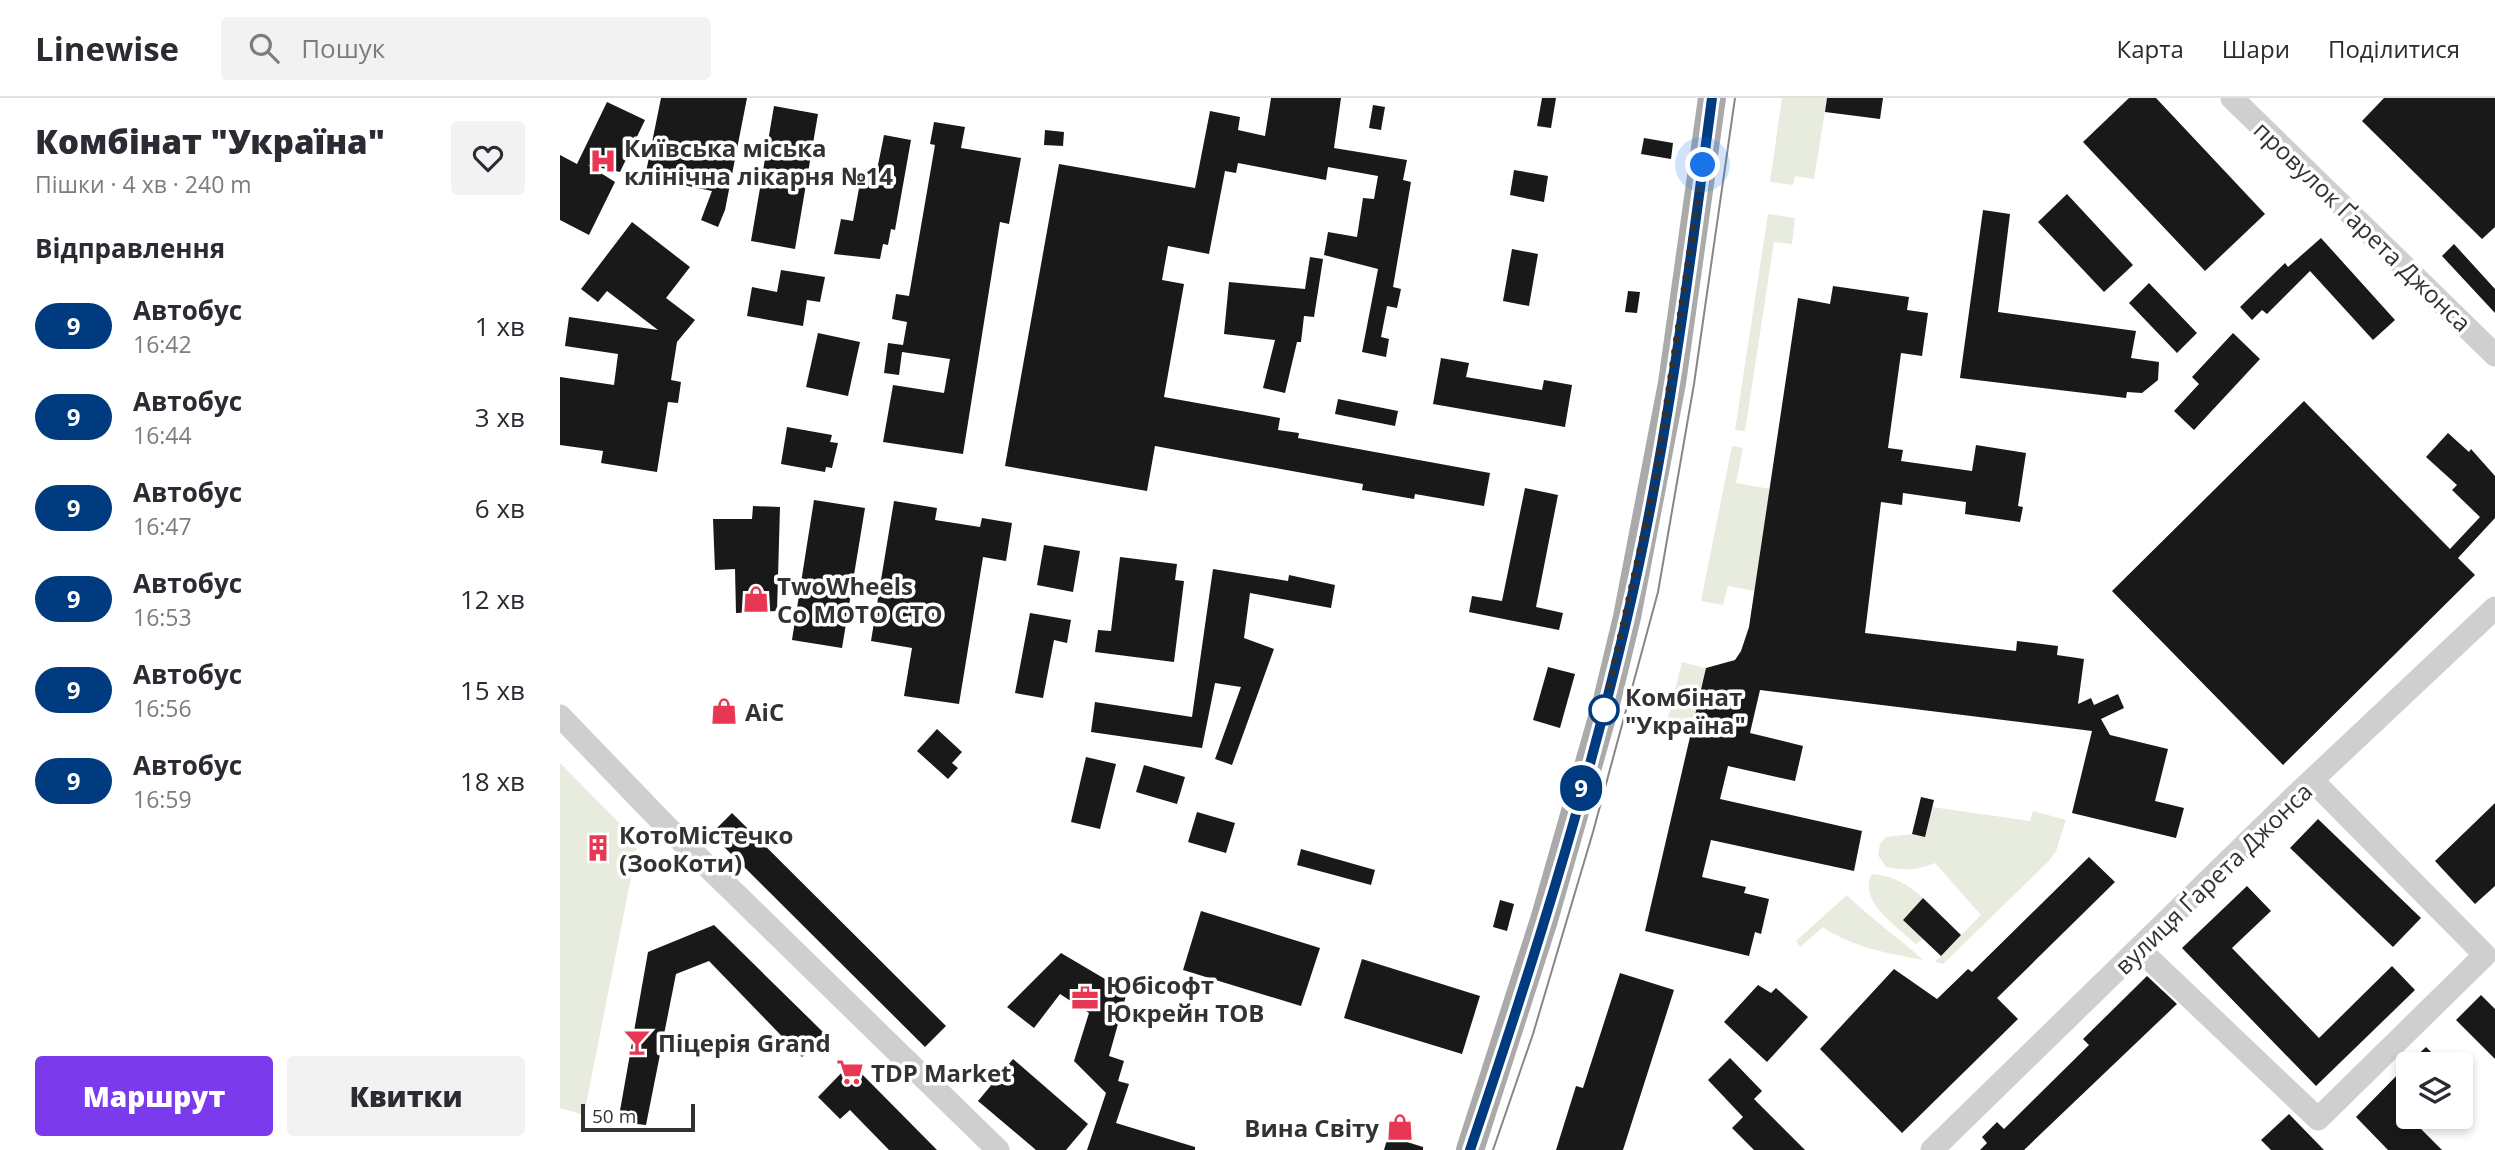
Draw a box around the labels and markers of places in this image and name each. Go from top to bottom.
place label: Київська міська клінічна лікарня №14 [624,131,893,192]
hospital icon: Київська міська клінічна лікарня №14 [588,146,618,176]
place label: TwoWheels Co МОТО СТО [777,569,943,630]
shop icon: TwoWheels Co МОТО СТО [741,584,771,614]
place label: Комбінат "Україна" [1625,680,1746,741]
place label: АіС [745,695,784,728]
marker: Комбінат "Україна" [1589,695,1619,725]
shop icon: АіС [709,696,739,726]
place label: КотоМістечко (ЗооКоти) [619,818,793,879]
building icon: КотоМістечко (ЗооКоти) [583,833,613,863]
place label: Юбісофт Юкрейн ТОВ [1106,968,1264,1029]
office icon: Юбісофт Юкрейн ТОВ [1070,983,1100,1013]
place label: Піцерія Grand [658,1026,831,1059]
bar icon: Піцерія Grand [622,1027,652,1057]
place label: TDP Market [871,1056,1011,1089]
supermarket icon: TDP Market [835,1057,865,1087]
place label: Вина Світу [1244,1111,1379,1144]
shop icon: Вина Світу [1385,1112,1415,1142]

